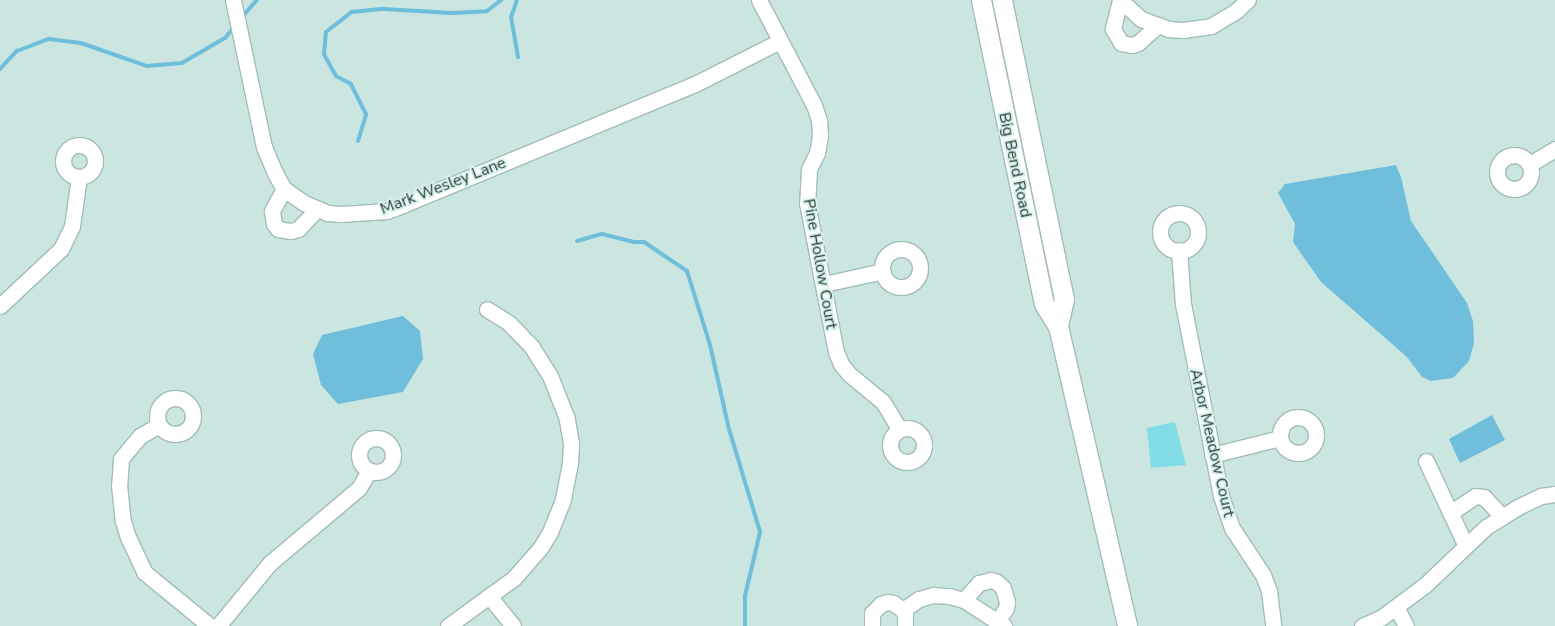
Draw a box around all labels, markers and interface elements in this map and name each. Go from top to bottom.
street label: Big Bend Road [994,111,1036,219]
street label: Mark Wesley Lane [377,153,509,219]
street label: Pine Hollow Court [799,197,841,331]
street label: Arbor Meadow Court [1186,367,1238,519]

